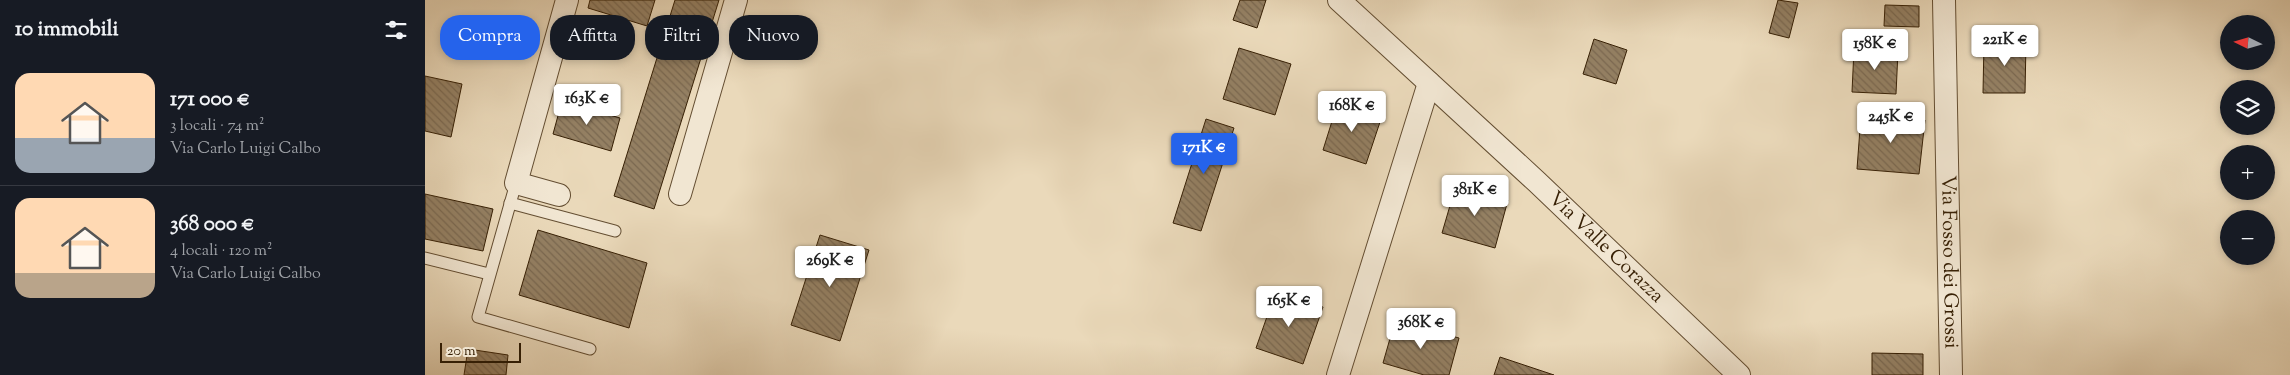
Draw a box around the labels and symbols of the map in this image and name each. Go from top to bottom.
north arrow [2220,15,2275,70]
pin: 221K € [1964,24,2046,67]
pin: 158K € [1834,28,1916,71]
pin: 163K € [546,84,628,126]
pin: 168K € [1311,90,1393,133]
pin: 245K € [1850,102,1932,144]
pin: 171K € [1163,132,1245,175]
pin: 381K € [1434,174,1516,217]
street label: Via Fosso dei Grossi [1933,175,1965,349]
street label: Via Valle Corazza [1541,185,1670,310]
pin: 269K € [789,246,871,288]
pin: 165K € [1248,286,1330,328]
pin: 368K € [1380,308,1462,350]
scale bar [440,340,521,363]

